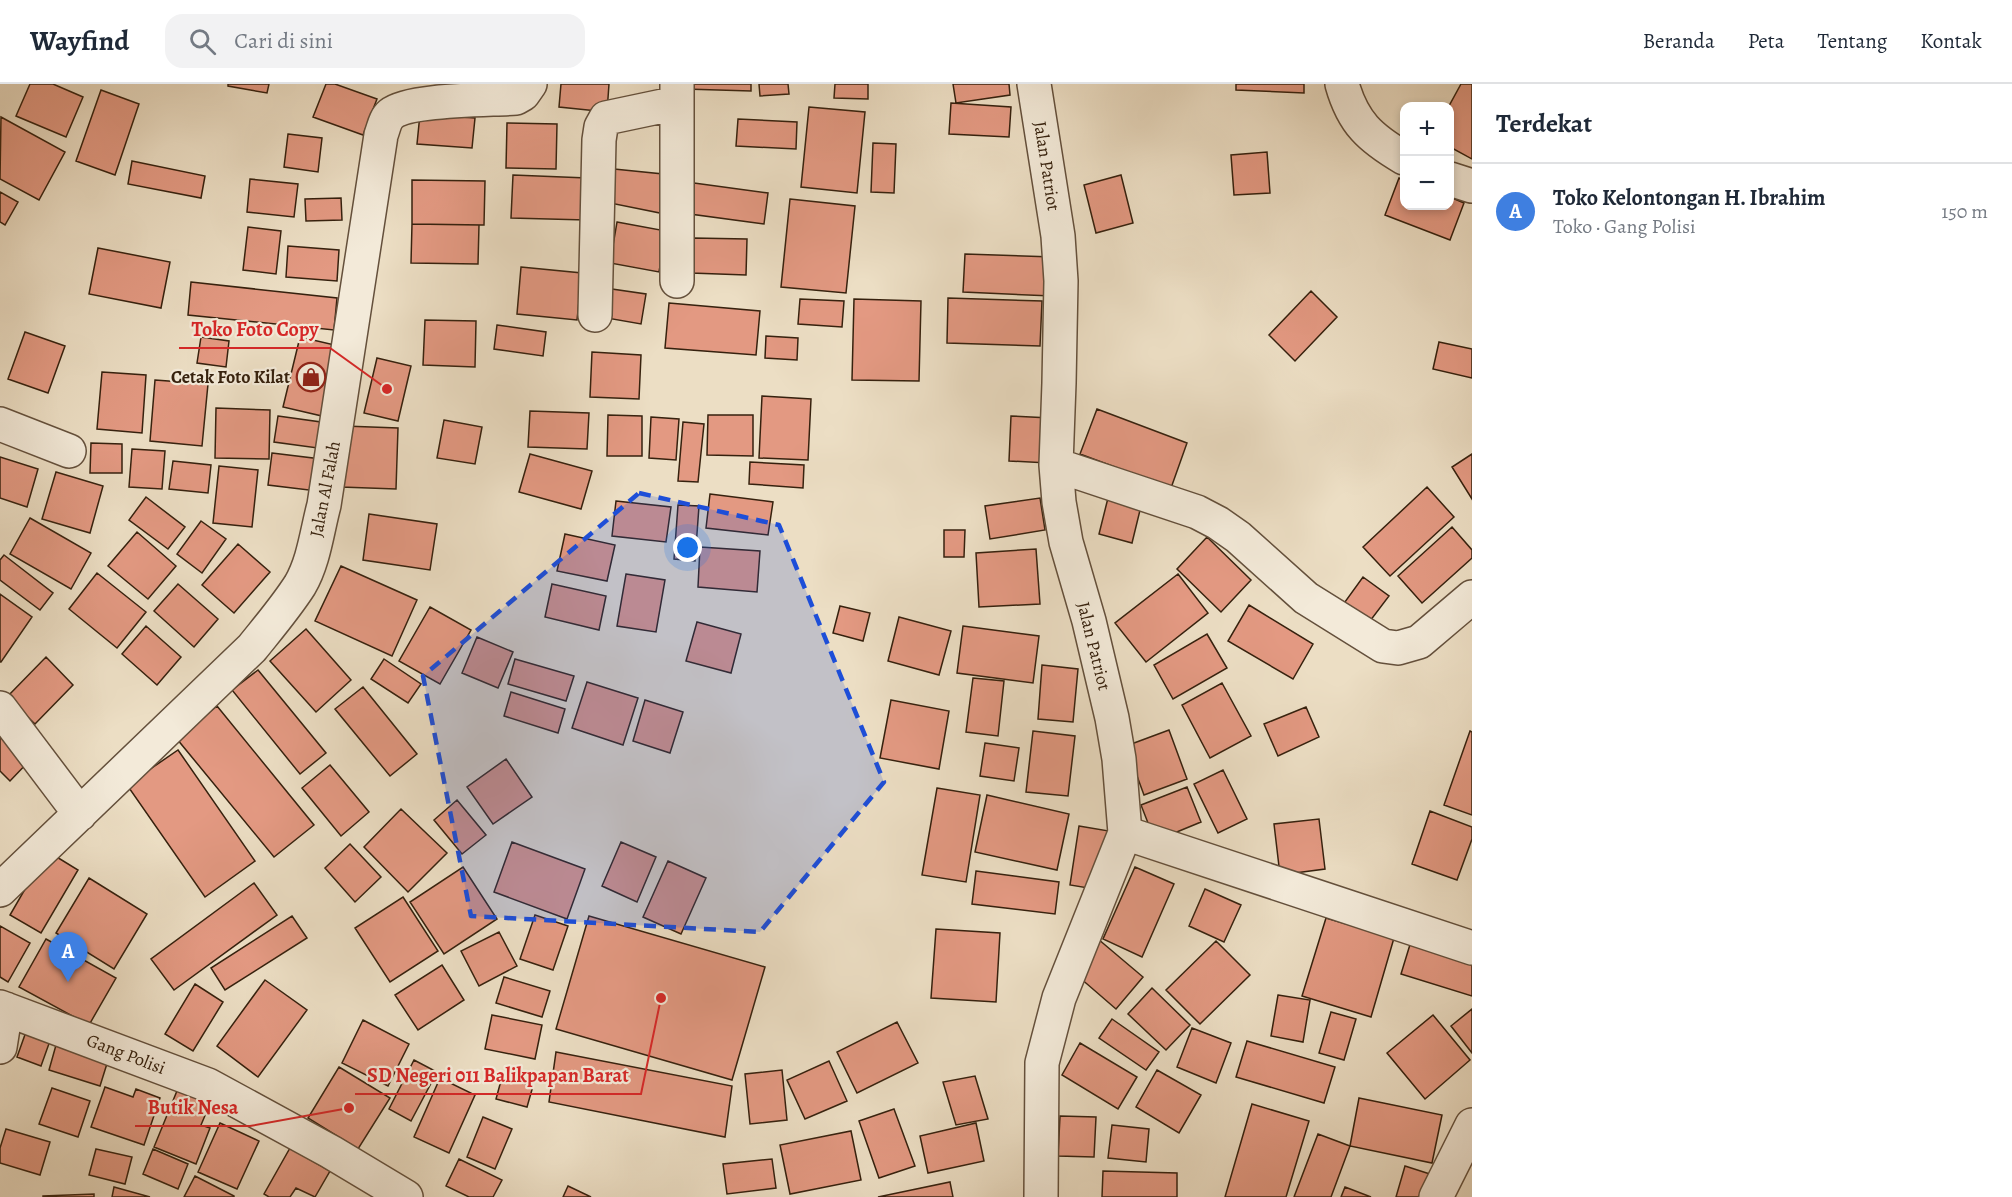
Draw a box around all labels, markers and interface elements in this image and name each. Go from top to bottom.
search box [165,14,585,68]
text: Wayfind [30,22,129,60]
icon: search [186,25,219,58]
text: Cari di sini [234,26,333,56]
text: Beranda [1643,27,1715,55]
text: Peta [1748,27,1784,55]
text: Tentang [1817,27,1887,55]
text: Kontak [1920,27,1982,55]
map controls [1400,102,1454,210]
button: + [1400,102,1454,156]
text: Terdekat [1496,106,1592,141]
street label: Jalan Patriot [1028,119,1066,213]
button: − [1400,156,1454,210]
text: Toko Kelontongan H. Ibrahim [1553,183,1826,213]
text: A [1509,198,1522,225]
text: 150 m [1941,198,1988,225]
text: Toko · Gang Polisi [1553,213,1696,240]
callout: Toko Foto Copy [179,310,330,348]
text: Toko Foto Copy [191,316,319,343]
shop icon: Cetak Foto Kilat [295,361,327,393]
place label: Cetak Foto Kilat [171,365,290,389]
street label: Jalan Al Falah [304,439,346,539]
your location [673,533,702,562]
street label: Jalan Patriot [1071,599,1117,693]
pin: A [48,932,88,982]
street label: Gang Polisi [83,1028,169,1080]
callout: SD Negeri 011 Balikpapan Barat [355,1056,641,1094]
text: SD Negeri 011 Balikpapan Barat [367,1062,629,1089]
callout: Butik Nesa [135,1088,250,1126]
text: Butik Nesa [148,1094,239,1121]

